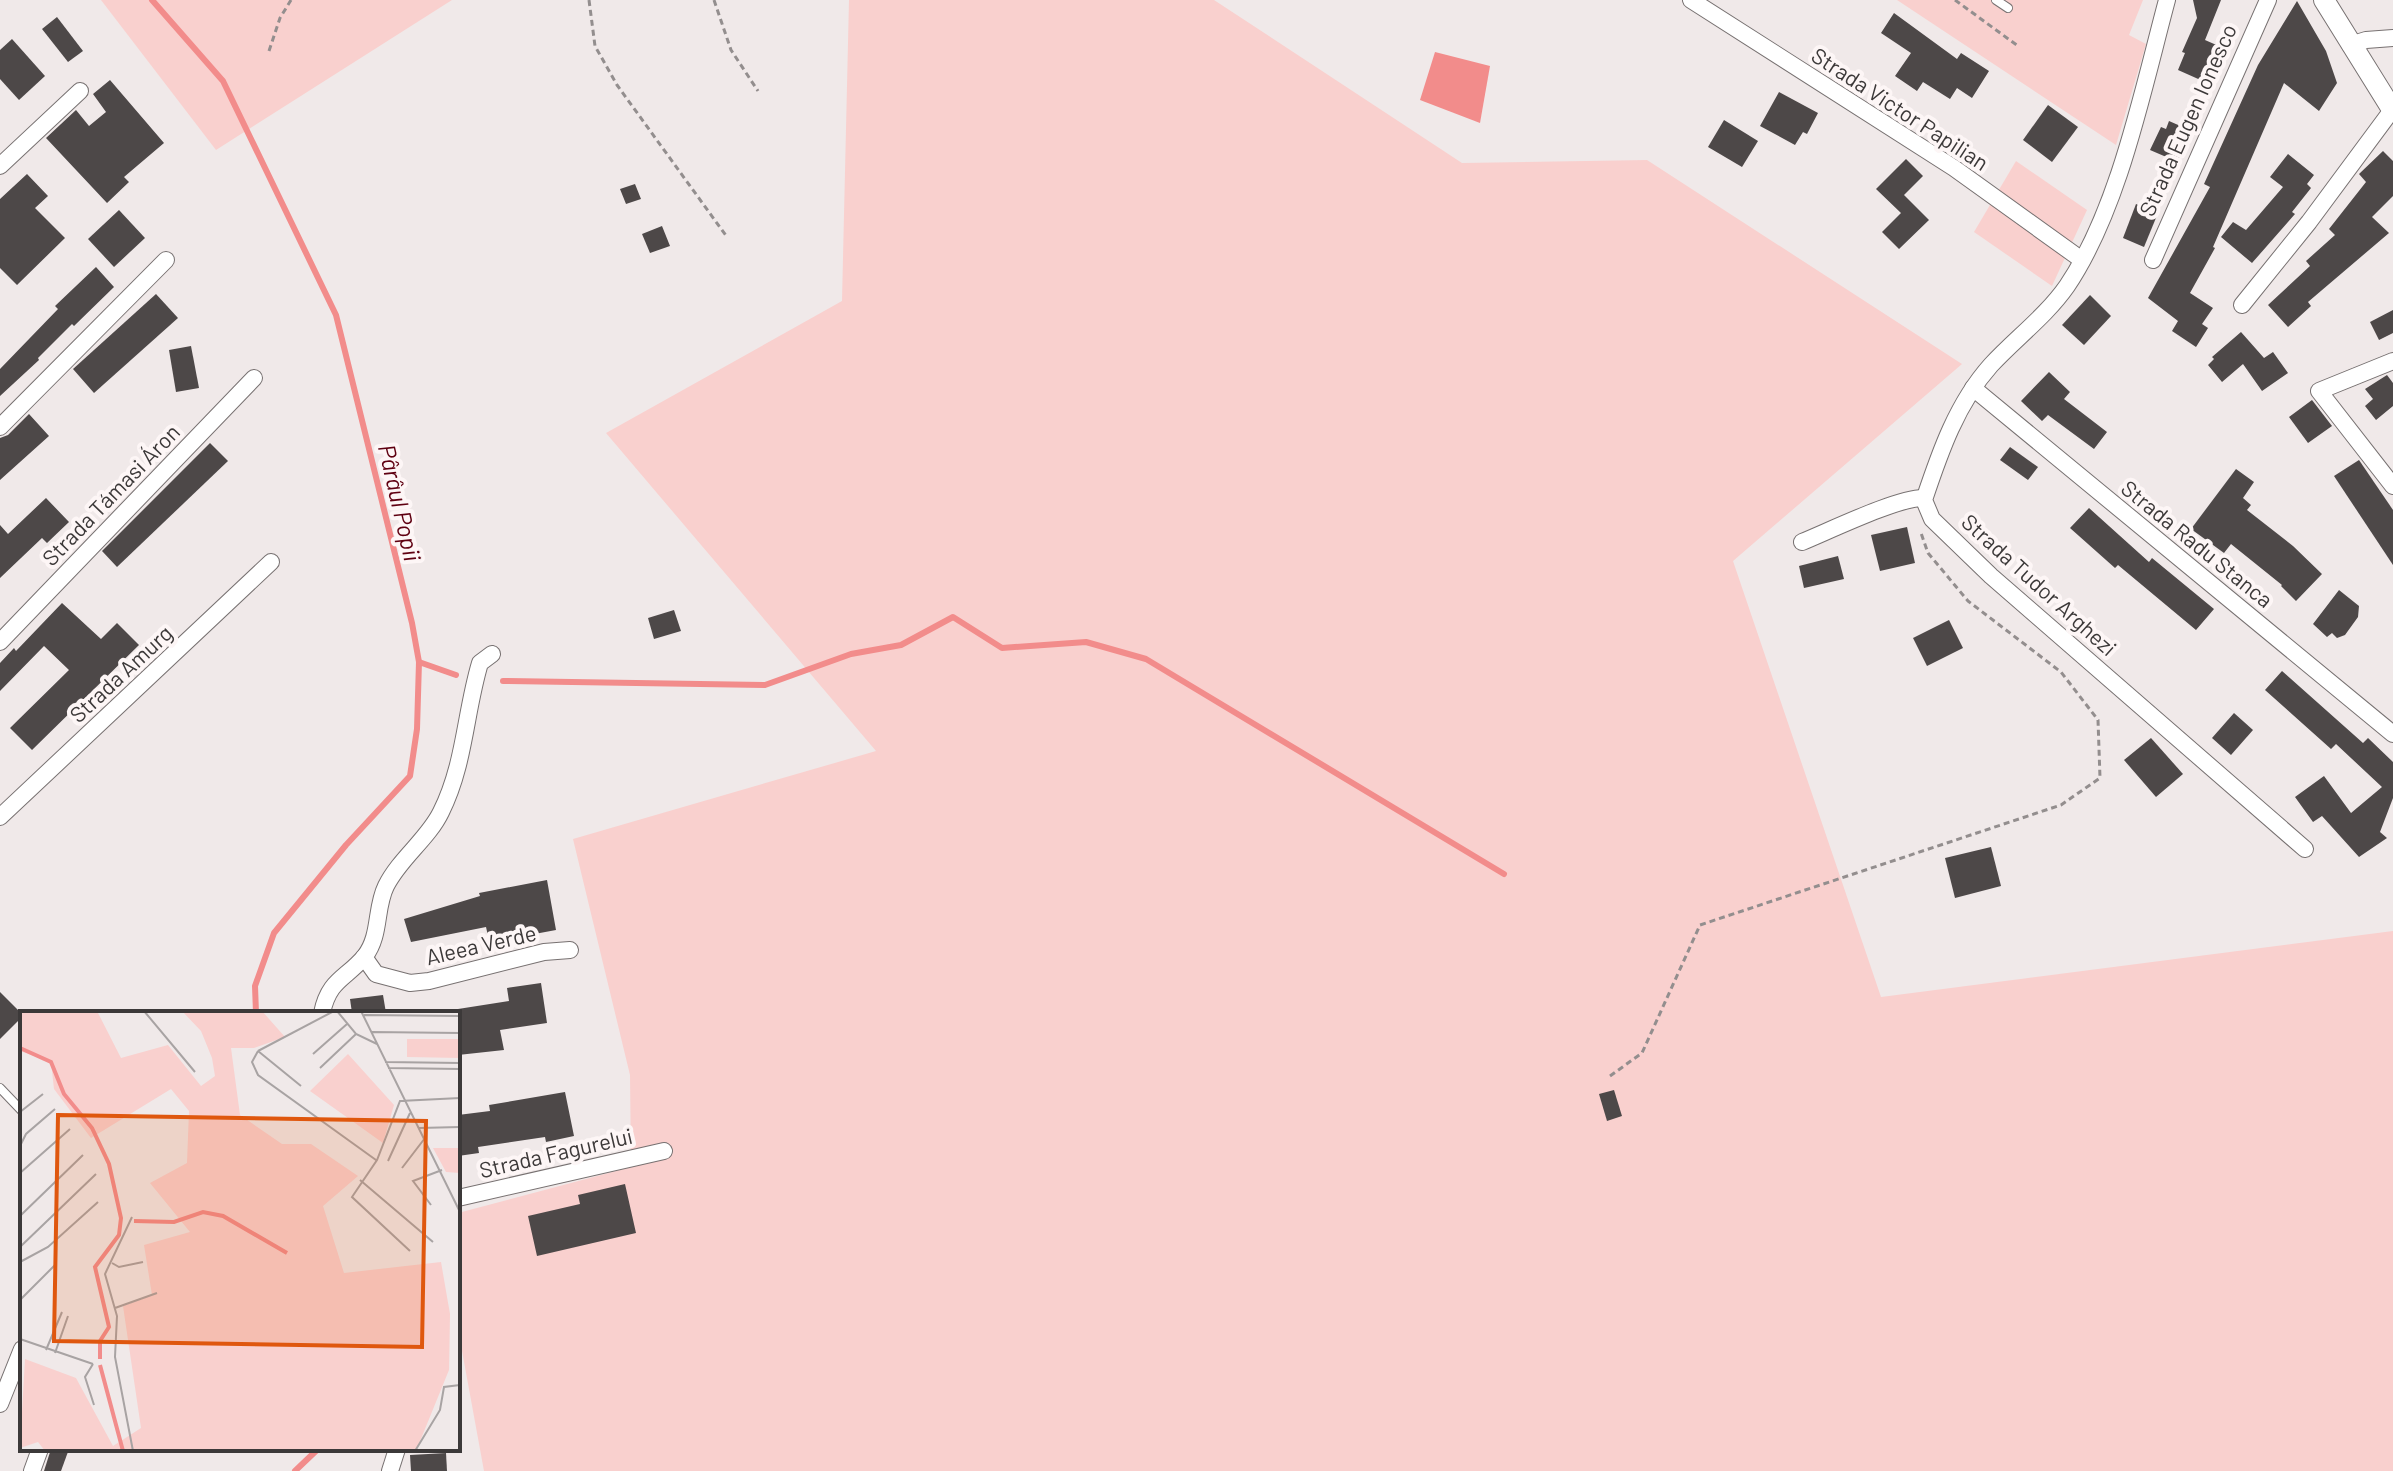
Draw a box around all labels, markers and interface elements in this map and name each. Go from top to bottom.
street label: Strada Eugen Ionesco [2133,20,2241,220]
street label: Strada Victor Papilian [1807,41,1994,175]
street label: Strada Támasi Áron [36,418,184,570]
water label: Pârâul Popii [373,441,428,564]
street label: Strada Radu Stanca [2117,474,2279,612]
street label: Strada Tudor Arghezi [1957,508,2122,661]
street label: Strada Amurg [64,619,177,727]
street label: Aleea Verde [423,919,539,969]
inset map [20,1011,460,1451]
street label: Strada Fagurelui [477,1122,635,1182]

